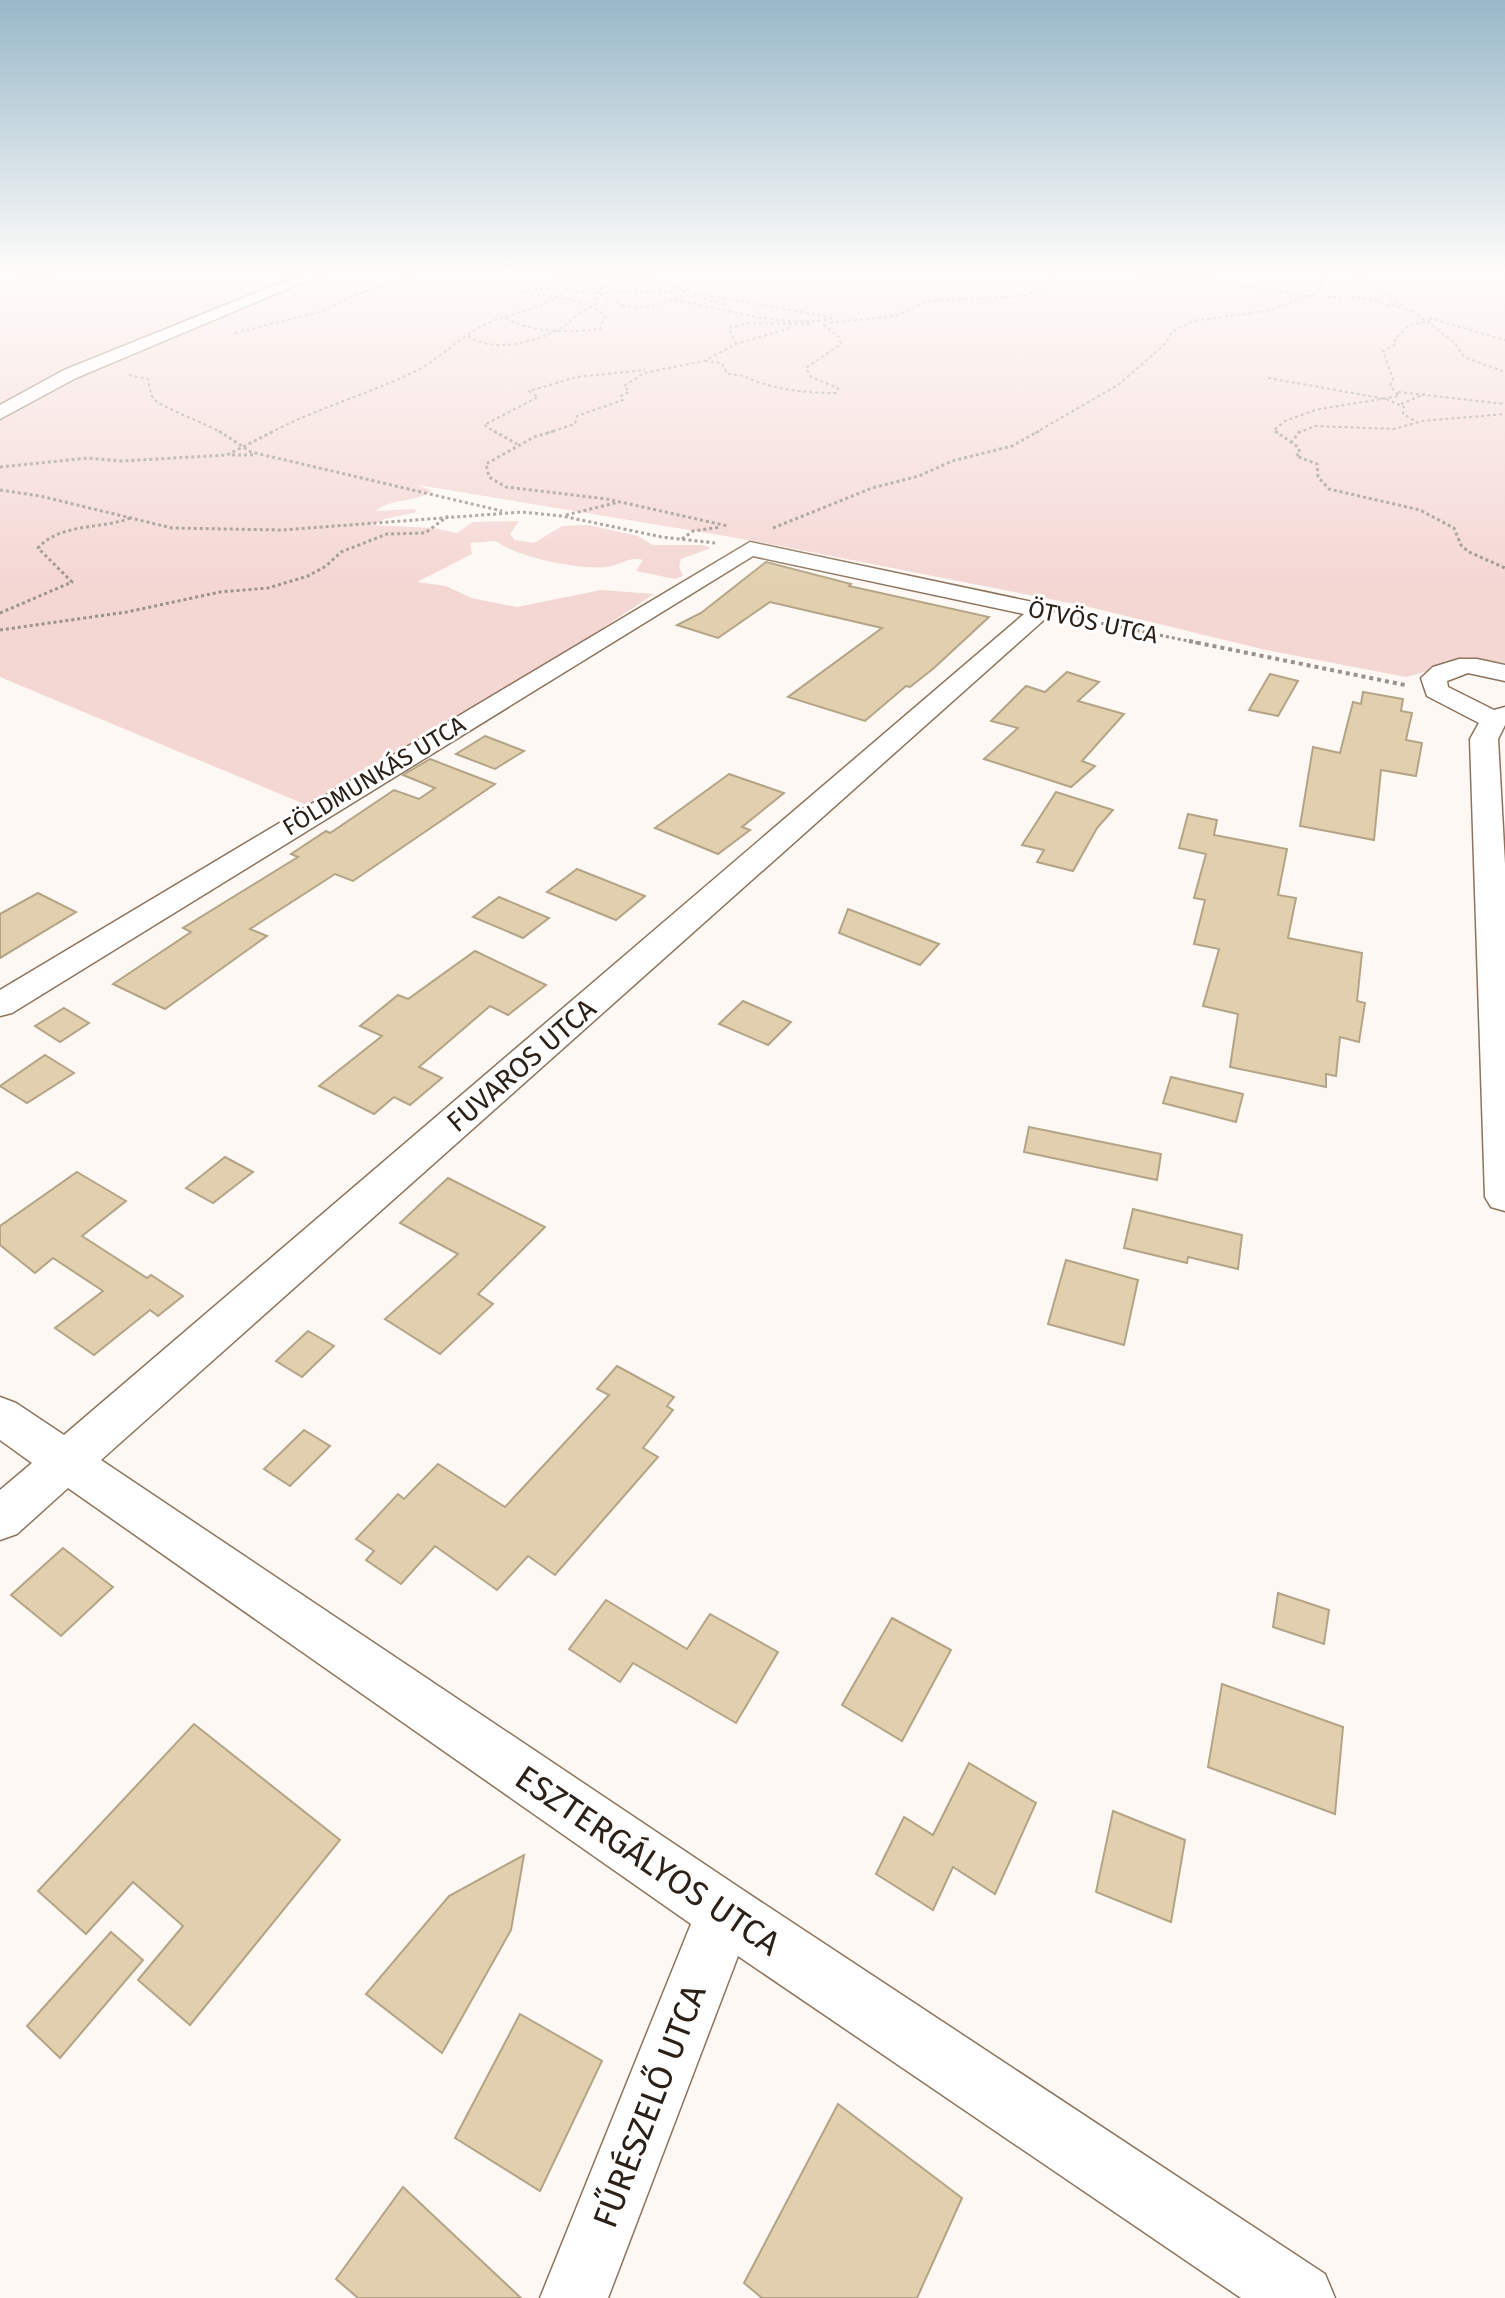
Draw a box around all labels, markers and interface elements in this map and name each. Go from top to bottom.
street label: ÖTVÖS UTCA [1025,595,1161,649]
street label: FÖLDMUNKÁS UTCA [277,709,471,842]
street label: FUVAROS UTCA [440,992,602,1139]
street label: ESZTERGÁLYOS UTCA [508,1757,788,1964]
street label: FŰRÉSZELŐ UTCA [584,1978,715,2233]

